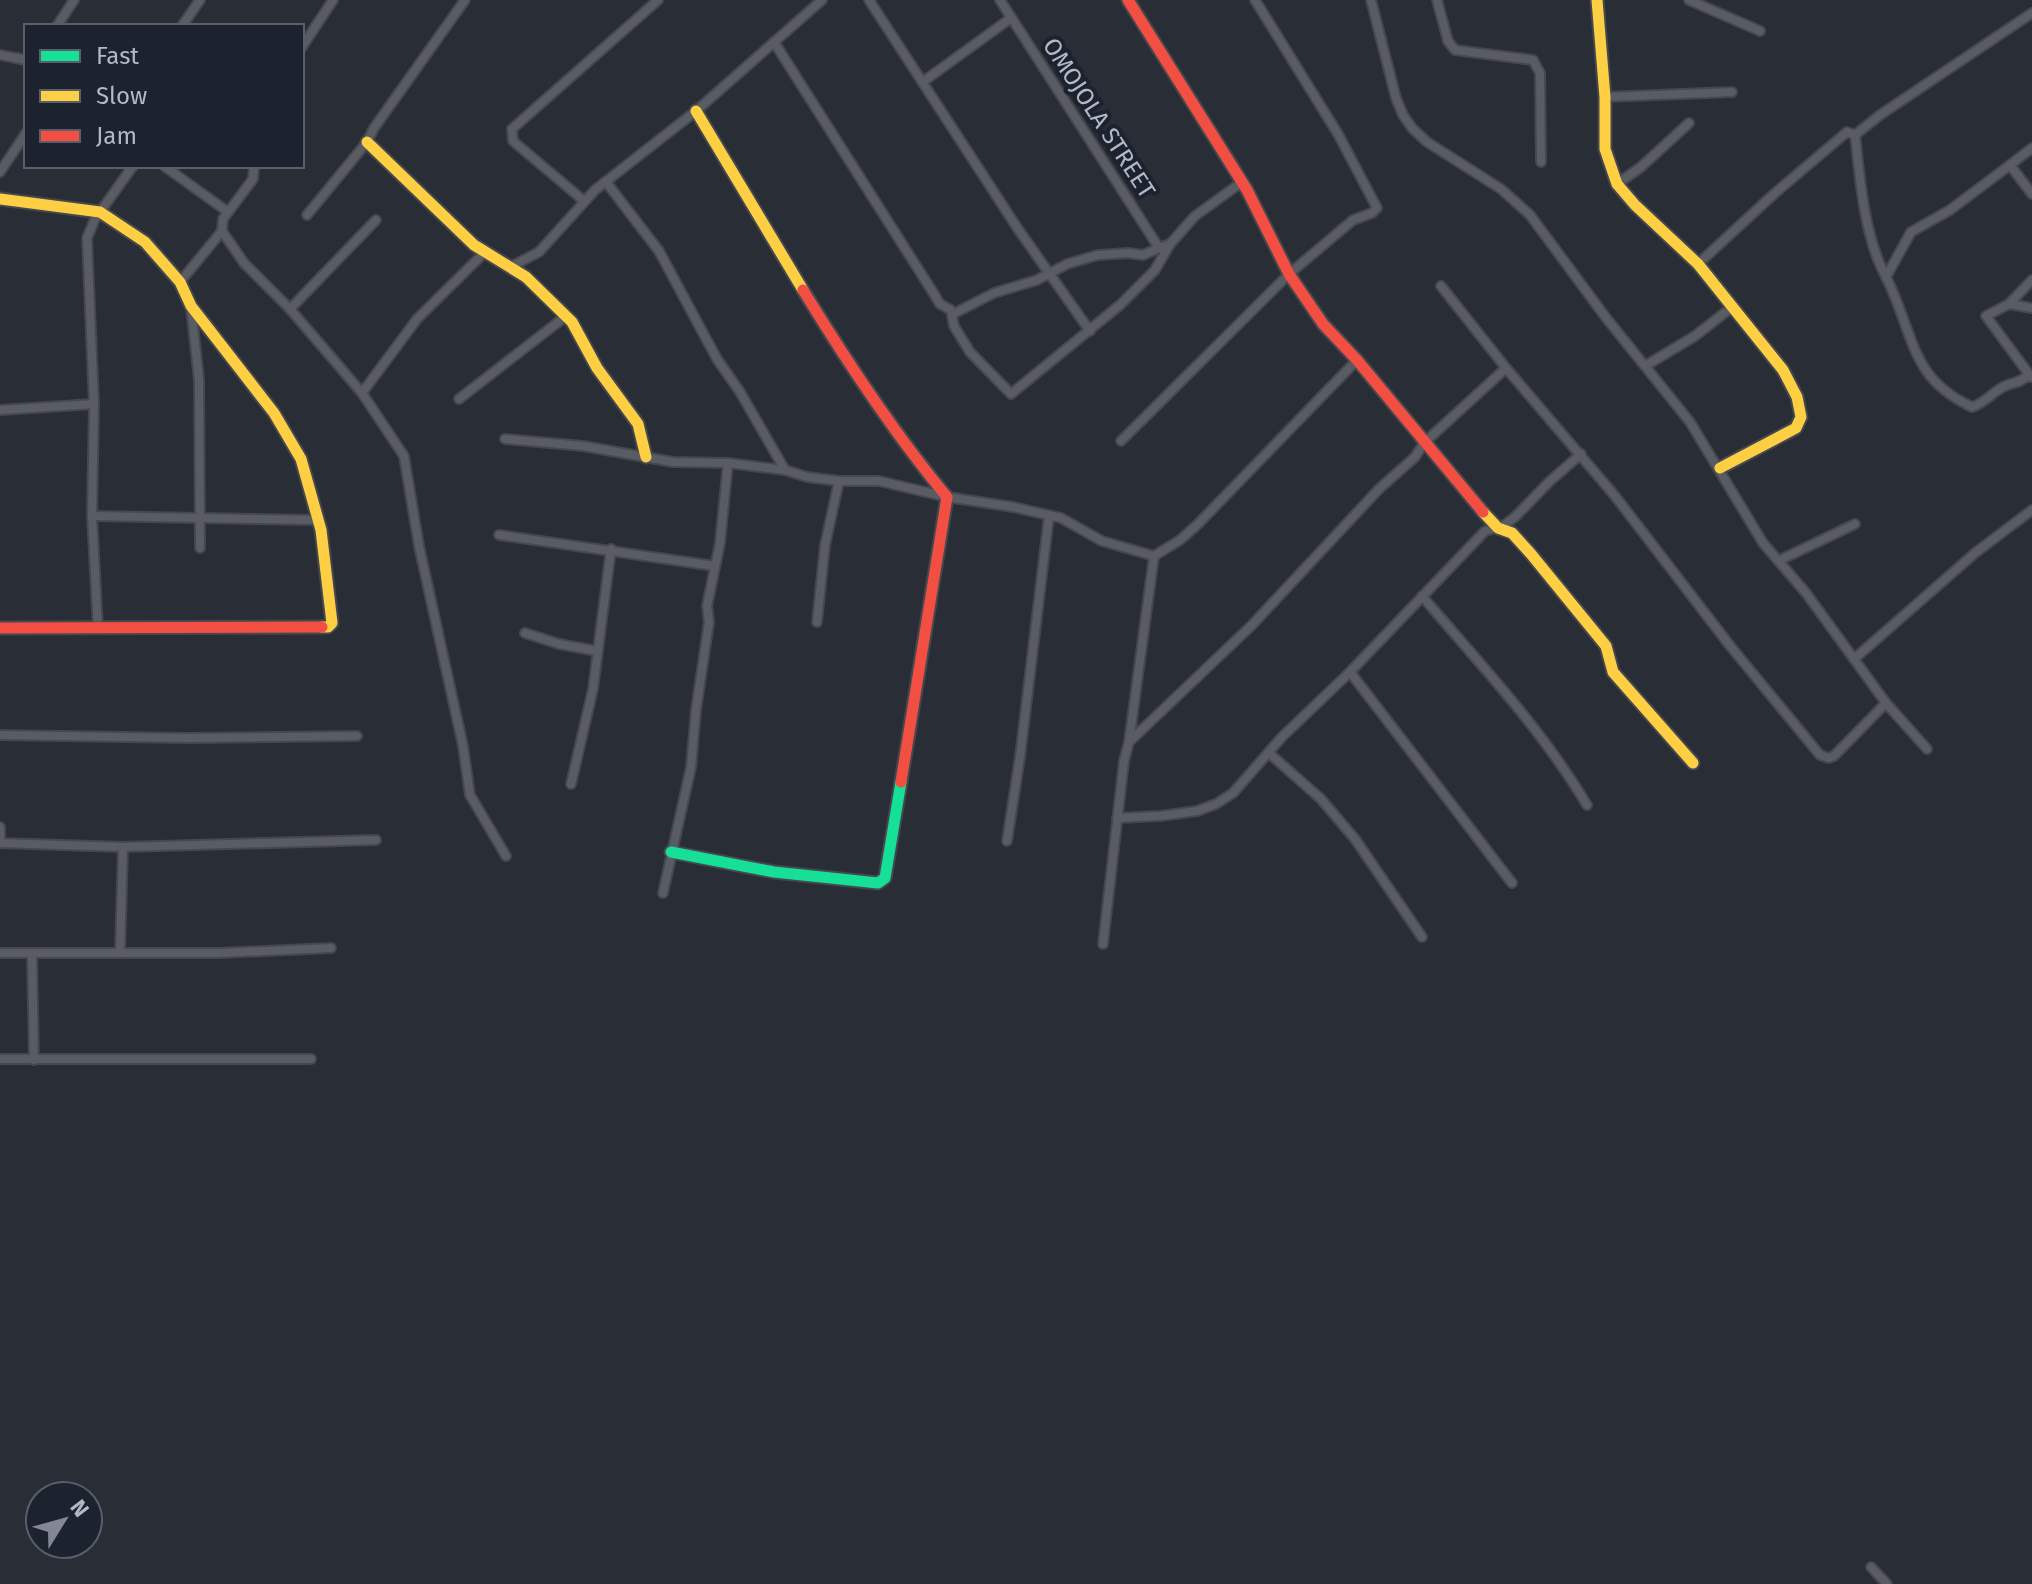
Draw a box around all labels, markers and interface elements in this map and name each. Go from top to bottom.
legend [24,24,304,168]
street label: OMOJOLA STREET [1037,33,1161,204]
text: Fast [96,42,139,70]
text: Slow [96,82,147,110]
text: Jam [96,122,137,150]
north arrow [24,1480,104,1560]
text: N [64,1494,95,1522]

